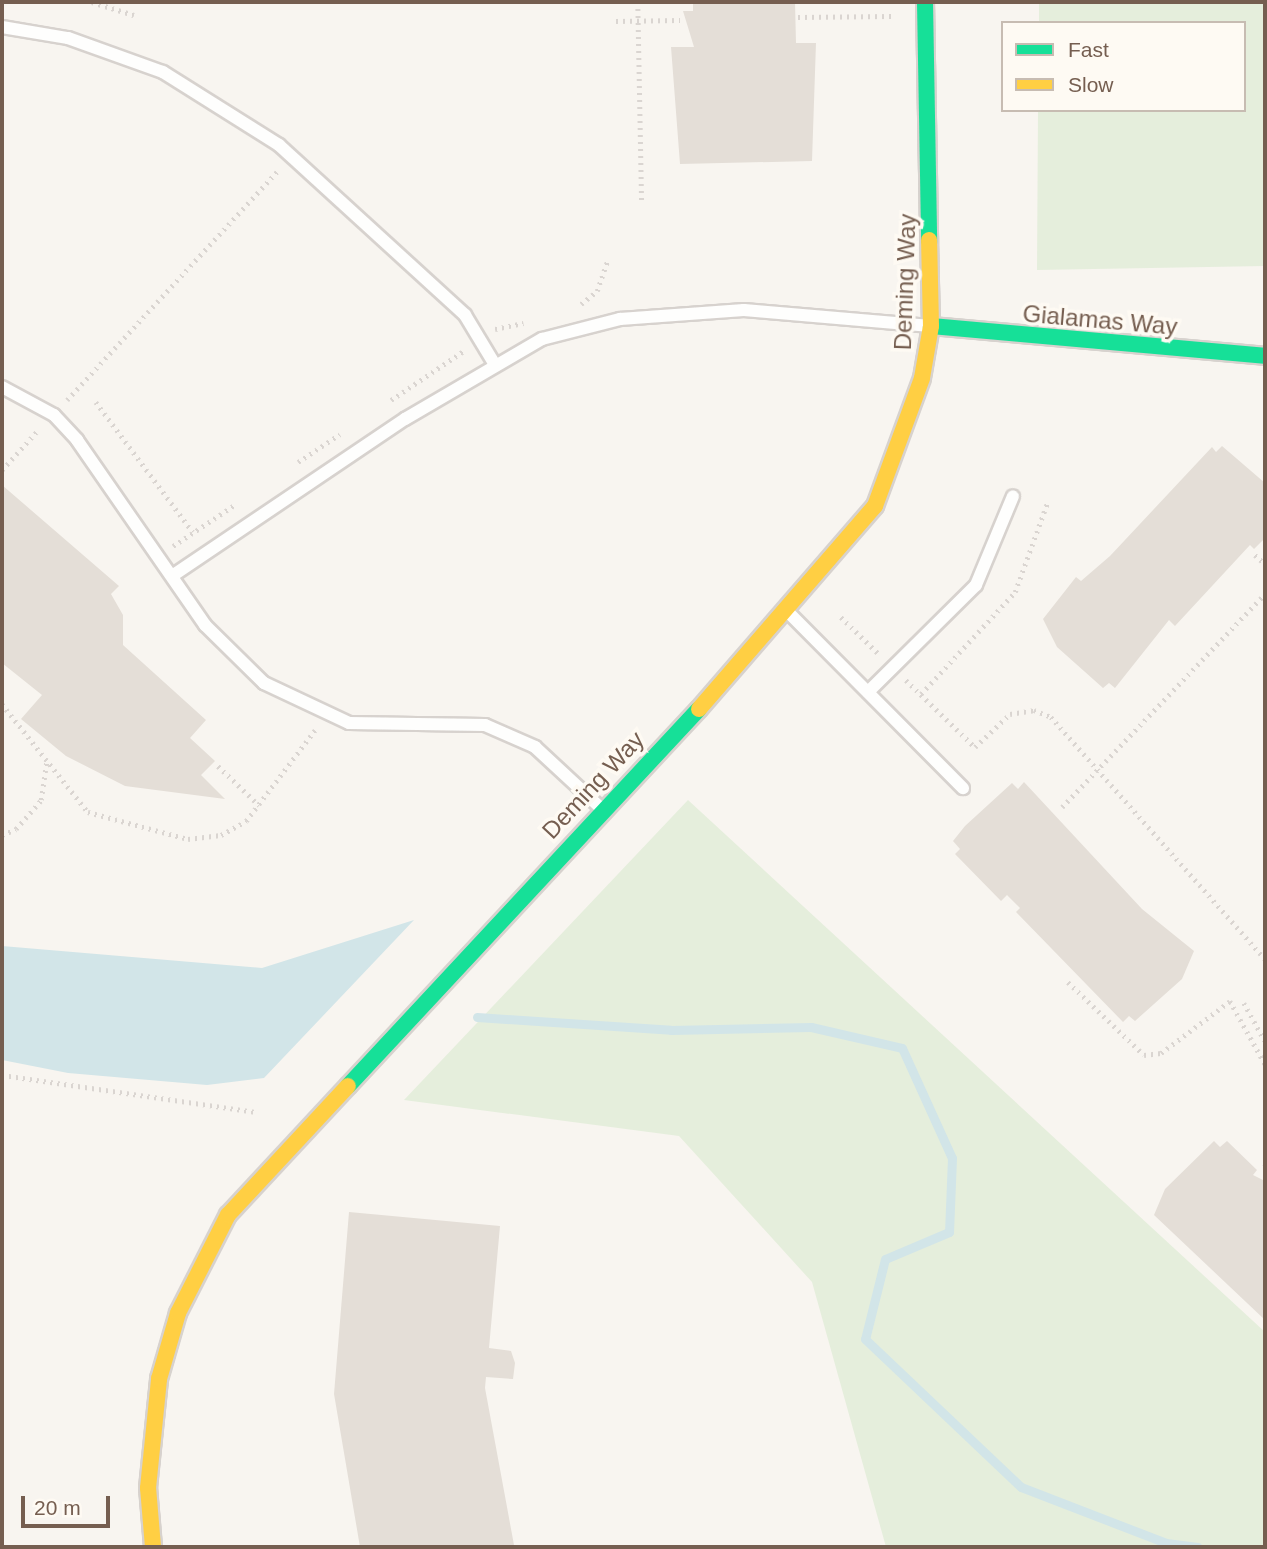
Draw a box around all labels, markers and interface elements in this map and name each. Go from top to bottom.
legend [1001,21,1246,112]
text: Fast [1068,38,1109,61]
text: Slow [1068,73,1114,96]
street label: Deming Way [888,213,922,351]
street label: Gialamas Way [1021,299,1179,341]
street label: Deming Way [536,725,650,845]
scale bar [24,1482,114,1526]
text: 20 m [34,1496,81,1519]

